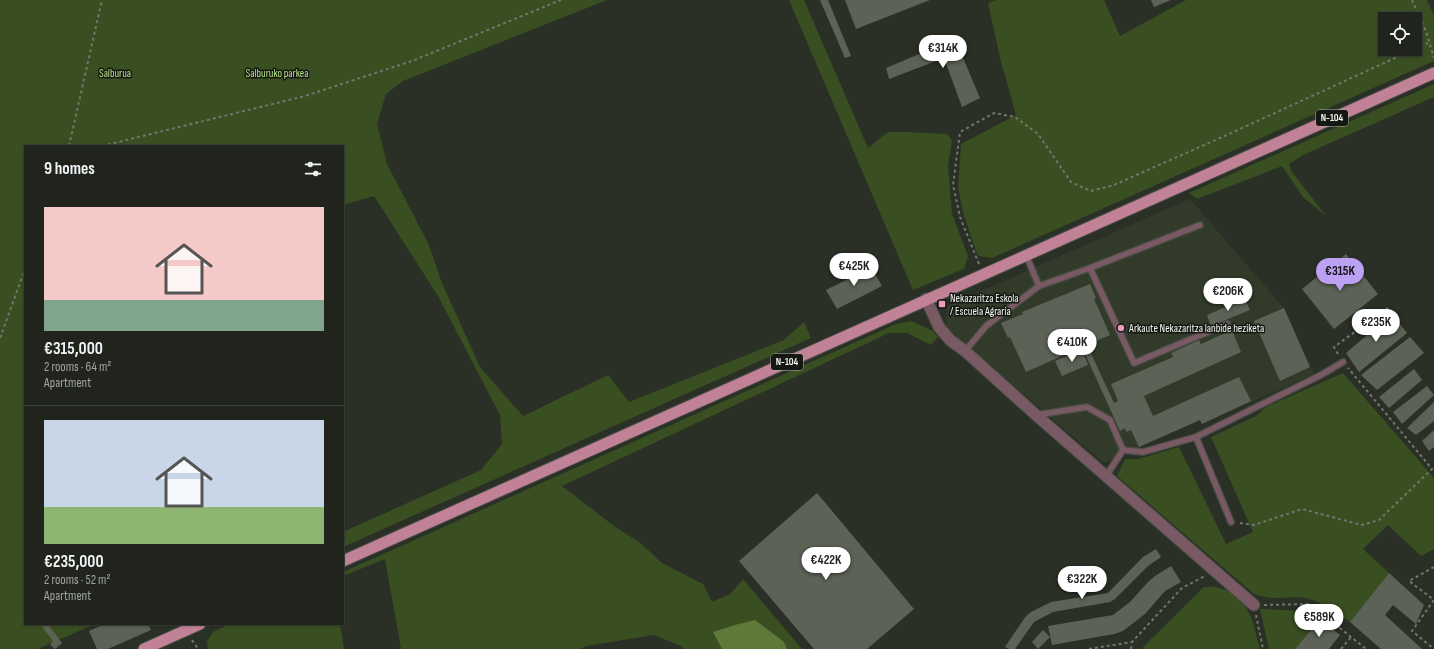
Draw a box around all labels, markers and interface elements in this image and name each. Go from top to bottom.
map controls [1378,12,1422,56]
button: locate [1378,12,1422,56]
pin: €314K [915,35,971,69]
text: €314K [928,40,958,56]
park label: Salburua [99,67,131,80]
park label: Salburuko parkea [246,67,308,80]
road number: N-104 [1316,110,1348,126]
icon: filters [302,158,324,180]
text: 9 homes [44,159,95,179]
icon: home [148,233,220,305]
pin: €425K [826,253,882,287]
text: €425K [839,258,869,274]
pin: €315K [1312,258,1368,292]
text: €315K [1325,263,1355,279]
pin: €206K [1200,278,1256,312]
text: €206K [1212,283,1244,299]
place label: Nekazaritza Eskola / Escuela Agraria [950,292,1019,318]
marker: Nekazaritza Eskola / Escuela Agraria [937,299,947,309]
pin: €235K [1348,309,1404,343]
text: €235K [1361,314,1391,330]
place label: Arkaute Nekazaritza lanbide heziketa [1128,322,1264,335]
marker: Arkaute Nekazaritza lanbide heziketa [1116,323,1126,333]
pin: €410K [1044,329,1100,363]
text: €410K [1057,334,1087,350]
text: €315,000 [44,339,103,359]
road number: N-104 [771,354,803,370]
text: 2 rooms · 64 m² [44,359,111,375]
text: Apartment [44,375,91,391]
icon: home [148,446,220,518]
pin: €422K [798,547,854,581]
text: €235,000 [44,552,104,572]
text: €422K [811,552,841,568]
pin: €322K [1054,566,1110,600]
text: €322K [1067,571,1097,587]
text: 2 rooms · 52 m² [44,572,111,588]
text: Apartment [44,588,91,604]
pin: €589K [1291,604,1347,638]
text: €589K [1303,609,1335,625]

